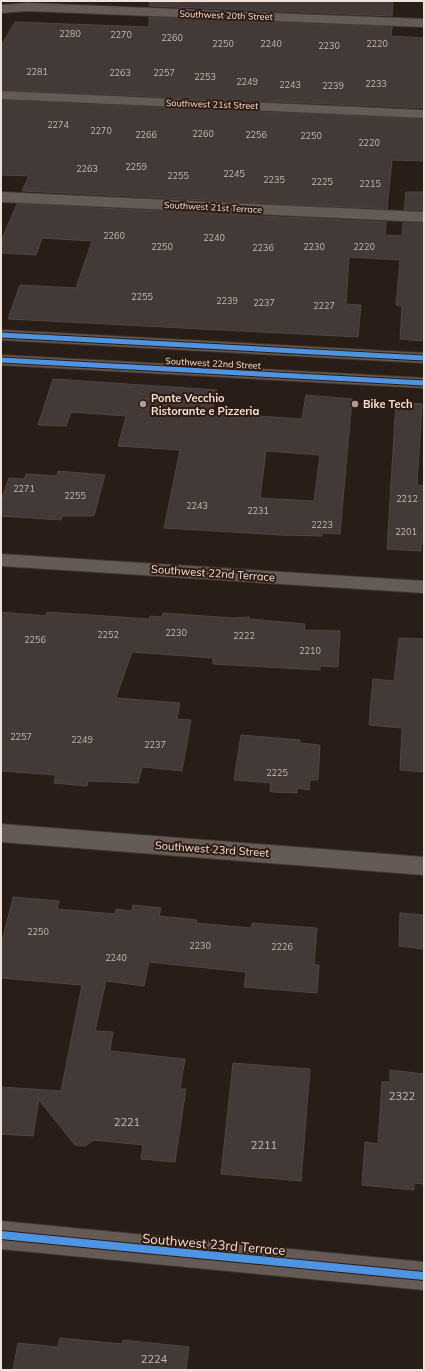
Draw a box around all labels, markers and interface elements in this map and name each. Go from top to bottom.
street label: Southwest 20th Street [179,8,273,22]
house number: 2280 [59,28,81,39]
house number: 2270 [110,29,132,40]
house number: 2260 [161,32,183,43]
house number: 2250 [212,38,234,49]
house number: 2240 [260,38,282,49]
house number: 2220 [366,38,388,49]
house number: 2230 [318,40,340,51]
house number: 2281 [26,66,48,77]
house number: 2263 [109,67,131,78]
house number: 2257 [153,67,175,78]
house number: 2253 [194,71,216,82]
house number: 2249 [236,76,258,87]
house number: 2233 [365,78,387,89]
house number: 2243 [279,79,301,90]
house number: 2239 [322,80,344,91]
street label: Southwest 21st Street [166,97,258,111]
house number: 2274 [47,119,69,130]
house number: 2270 [90,125,112,136]
house number: 2260 [192,128,214,139]
house number: 2266 [135,129,157,140]
house number: 2256 [245,129,267,140]
house number: 2250 [300,130,322,141]
house number: 2220 [358,137,380,148]
house number: 2259 [125,161,147,172]
house number: 2263 [76,163,98,174]
house number: 2245 [223,168,245,179]
house number: 2255 [167,170,189,181]
house number: 2235 [263,174,285,185]
house number: 2225 [311,176,333,187]
house number: 2215 [359,178,381,189]
street label: Southwest 21st Terrace [164,199,263,215]
house number: 2260 [103,230,125,241]
house number: 2240 [203,232,225,243]
house number: 2250 [151,241,173,252]
house number: 2230 [303,241,325,252]
house number: 2220 [353,241,375,252]
house number: 2236 [252,242,274,253]
house number: 2255 [131,291,153,302]
house number: 2239 [216,295,238,306]
house number: 2237 [253,297,275,308]
house number: 2227 [313,300,335,311]
street label: Southwest 22nd Street [165,355,261,371]
place label: Ponte Vecchio Ristorante e Pizzeria [151,391,259,418]
place label: Bike Tech [363,397,413,411]
marker: Ponte Vecchio Ristorante e Pizzeria [138,399,148,409]
marker: Bike Tech [350,399,360,409]
house number: 2271 [13,483,35,494]
house number: 2255 [64,490,86,501]
house number: 2212 [396,493,418,504]
house number: 2243 [186,500,208,511]
house number: 2231 [247,505,269,516]
house number: 2223 [311,519,333,530]
house number: 2201 [395,526,417,537]
street label: Southwest 22nd Terrace [151,562,275,584]
house number: 2230 [165,627,187,638]
house number: 2252 [97,629,119,640]
house number: 2222 [233,630,255,641]
house number: 2256 [24,634,46,645]
house number: 2210 [299,645,321,656]
house number: 2257 [10,731,32,742]
house number: 2249 [71,734,93,745]
house number: 2237 [144,739,166,750]
house number: 2225 [266,767,288,778]
street label: Southwest 23rd Street [154,838,270,860]
house number: 2250 [27,926,49,937]
house number: 2230 [189,940,211,951]
house number: 2226 [271,941,293,952]
house number: 2240 [105,952,127,963]
house number: 2322 [389,1089,416,1103]
house number: 2221 [114,1115,140,1129]
house number: 2211 [251,1138,277,1152]
street label: Southwest 23rd Terrace [142,1230,286,1258]
house number: 2224 [141,1352,168,1366]

